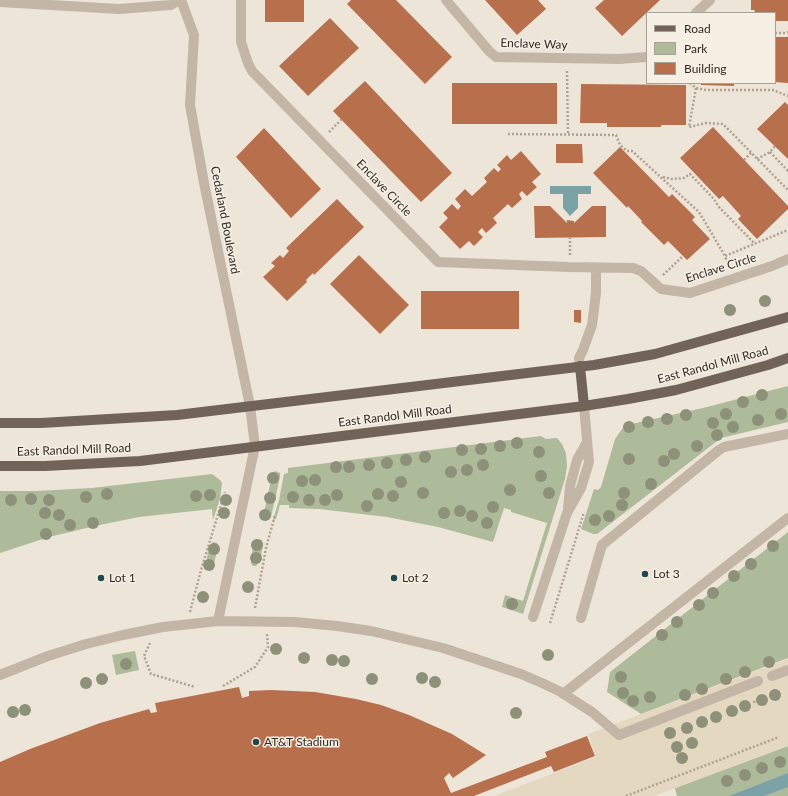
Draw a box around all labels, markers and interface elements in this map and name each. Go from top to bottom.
legend [646,12,776,84]
text: Road [684,21,711,36]
street label: Enclave Way [500,36,568,52]
text: Park [684,41,707,56]
text: Building [684,61,727,76]
street label: Enclave Circle [353,157,415,219]
street label: Cedarland Boulevard [207,165,243,275]
street label: Enclave Circle [684,250,758,286]
street label: East Randol Mill Road [656,343,770,387]
street label: East Randol Mill Road [337,402,453,430]
street label: East Randol Mill Road [17,441,131,459]
place label: Lot 3 [653,567,680,581]
marker: Lot 3 [640,569,650,579]
place label: Lot 1 [109,571,136,585]
place label: Lot 2 [402,571,429,585]
marker: Lot 1 [96,573,106,583]
marker: Lot 2 [389,573,399,583]
place label: AT&T Stadium [264,735,339,749]
marker: AT&T Stadium [251,737,261,747]

